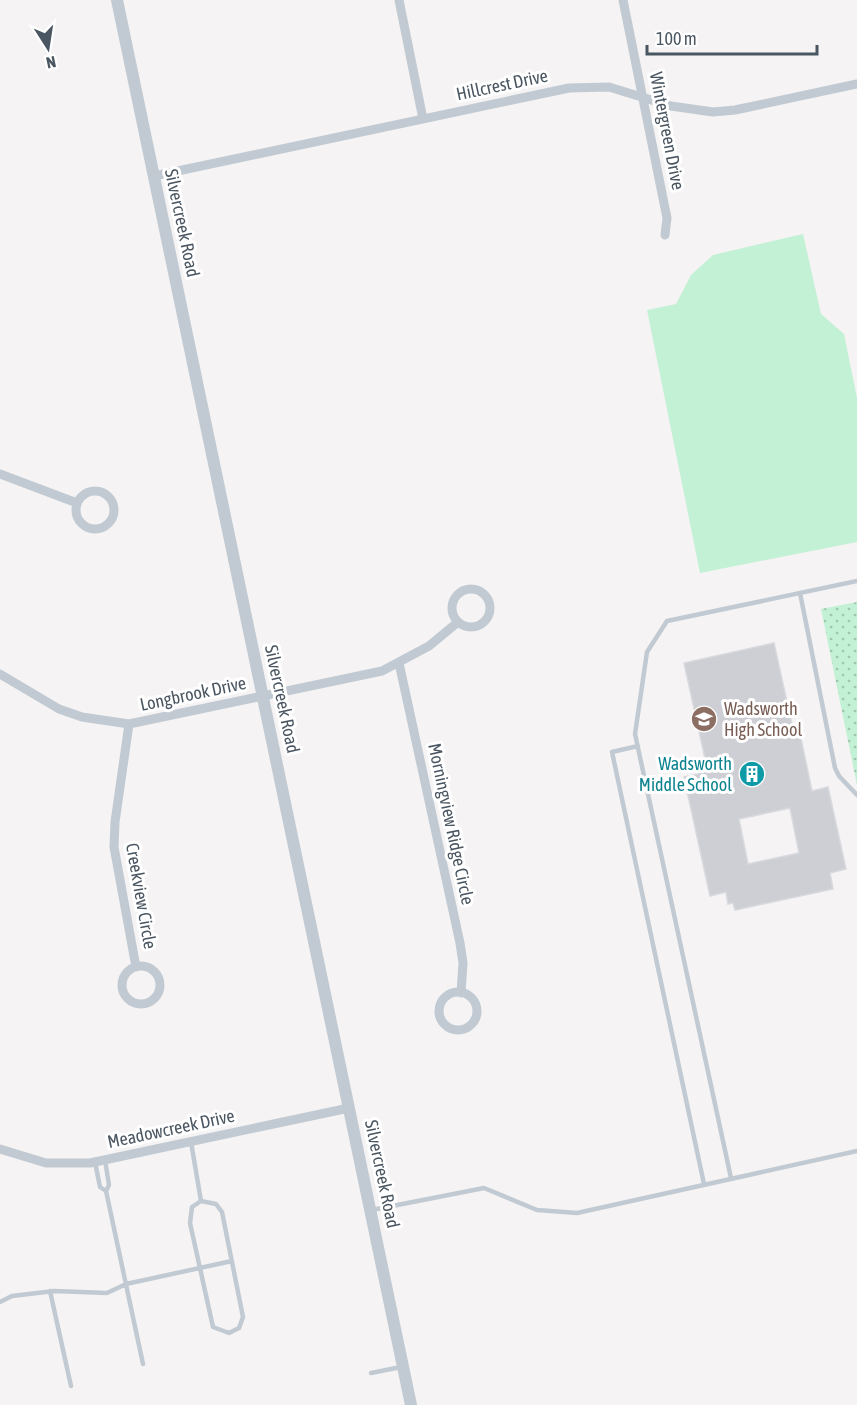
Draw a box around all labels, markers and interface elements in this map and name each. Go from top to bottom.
north arrow [18,18,78,78]
scale bar [647,18,816,56]
text: 100 m [656,28,697,49]
text: N [45,53,58,72]
street label: Hillcrest Drive [454,65,550,104]
street label: Wintergreen Drive [646,70,689,191]
street label: Silvercreek Road [161,167,204,279]
street label: Silvercreek Road [261,643,304,755]
street label: Longbrook Drive [138,672,248,715]
place label: Wadsworth High School [724,698,802,740]
school or university icon: Wadsworth High School [689,704,719,734]
street label: Morningview Ridge Circle [424,741,479,907]
place label: Wadsworth Middle School [639,753,732,795]
building icon: Wadsworth Middle School [737,759,767,789]
street label: Creekview Circle [122,841,161,951]
street label: Meadowcreek Drive [105,1105,236,1152]
street label: Silvercreek Road [361,1118,404,1230]

